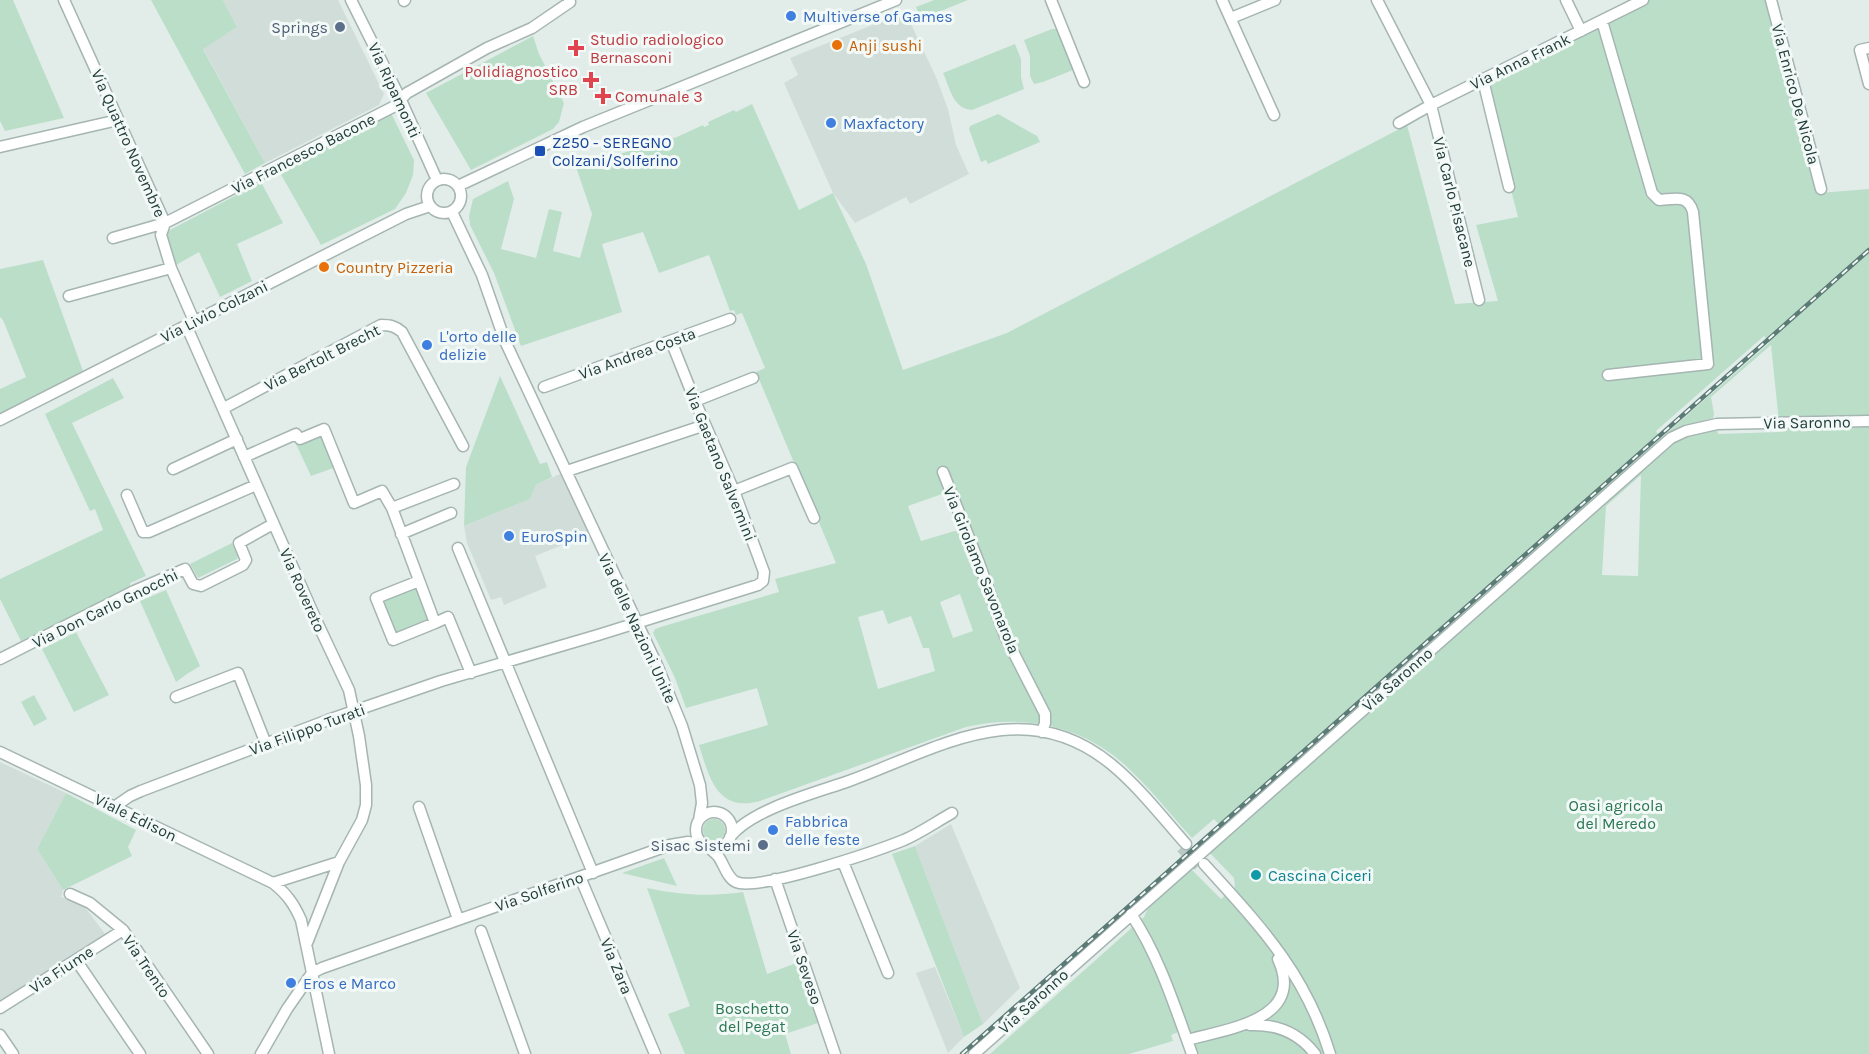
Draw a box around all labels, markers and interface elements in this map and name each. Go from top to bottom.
place label: Multiverse of Games [803,7,953,26]
marker: Multiverse of Games [784,9,798,23]
place label: Springs [271,18,328,37]
marker: Springs [333,20,347,34]
street label: Via Enrico De Nicola [1768,22,1823,167]
street label: Via Anna Frank [1467,29,1573,94]
place label: Studio radiologico Bernasconi [590,30,724,67]
place label: Anji sushi [849,36,922,55]
marker: Anji sushi [830,38,844,52]
street label: Via Ripamonti [364,39,425,141]
marker: Studio radiologico Bernasconi [567,39,585,57]
place label: Polidiagnostico SRB [464,62,578,99]
street label: Via Quattro Novembre [87,66,170,220]
marker: Polidiagnostico SRB [582,71,600,89]
place label: Comunale 3 [615,87,703,106]
marker: Comunale 3 [596,89,610,103]
street label: Via Francesco Bacone [228,109,378,198]
place label: Maxfactory [843,114,925,133]
marker: Maxfactory [824,116,838,130]
place label: Z250 - SEREGNO Colzani/Solferino [552,133,678,170]
street label: Via Carlo Pisacane [1429,135,1480,269]
marker: Z250 - SEREGNO Colzani/Solferino [533,144,547,158]
place label: Country Pizzeria [336,258,453,277]
marker: Country Pizzeria [317,260,331,274]
street label: Via Livio Colzani [157,276,271,347]
street label: Via Bertolt Brecht [261,320,383,395]
street label: Via Andrea Costa [576,323,698,383]
place label: L'orto delle delizie [439,327,517,364]
marker: L'orto delle delizie [420,338,434,352]
street label: Via Gaetano Salvemini [681,385,760,544]
street label: Via Saronno [1763,412,1851,433]
street label: Via Girolamo Savonarola [939,484,1024,656]
place label: EuroSpin [521,527,588,546]
marker: EuroSpin [502,529,516,543]
street label: Via Rovereto [276,545,330,635]
street label: Via delle Nazioni Unite [594,550,681,706]
street label: Via Don Carlo Gnocchi [29,565,181,652]
street label: Via Saronno [1358,644,1437,715]
street label: Via Filippo Turati [247,700,368,759]
street label: Viale Edison [92,789,180,846]
park label: Oasi agricola del Meredo [1569,796,1663,833]
place label: Fabbrica delle feste [785,812,860,849]
marker: Fabbrica delle feste [766,823,780,837]
place label: Sisac Sistemi [650,836,751,855]
marker: Sisac Sistemi [756,838,770,852]
place label: Cascina Ciceri [1268,866,1372,885]
street label: Via Solferino [493,868,586,915]
marker: Cascina Ciceri [1249,868,1263,882]
street label: Via Seveso [783,927,826,1007]
street label: Via Trento [119,931,174,1001]
street label: Via Zara [596,935,637,997]
street label: Via Fiume [26,942,97,997]
street label: Via Saronno [994,965,1072,1038]
place label: Eros e Marco [303,974,396,993]
marker: Eros e Marco [284,976,298,990]
park label: Boschetto del Pegat [715,999,789,1036]

